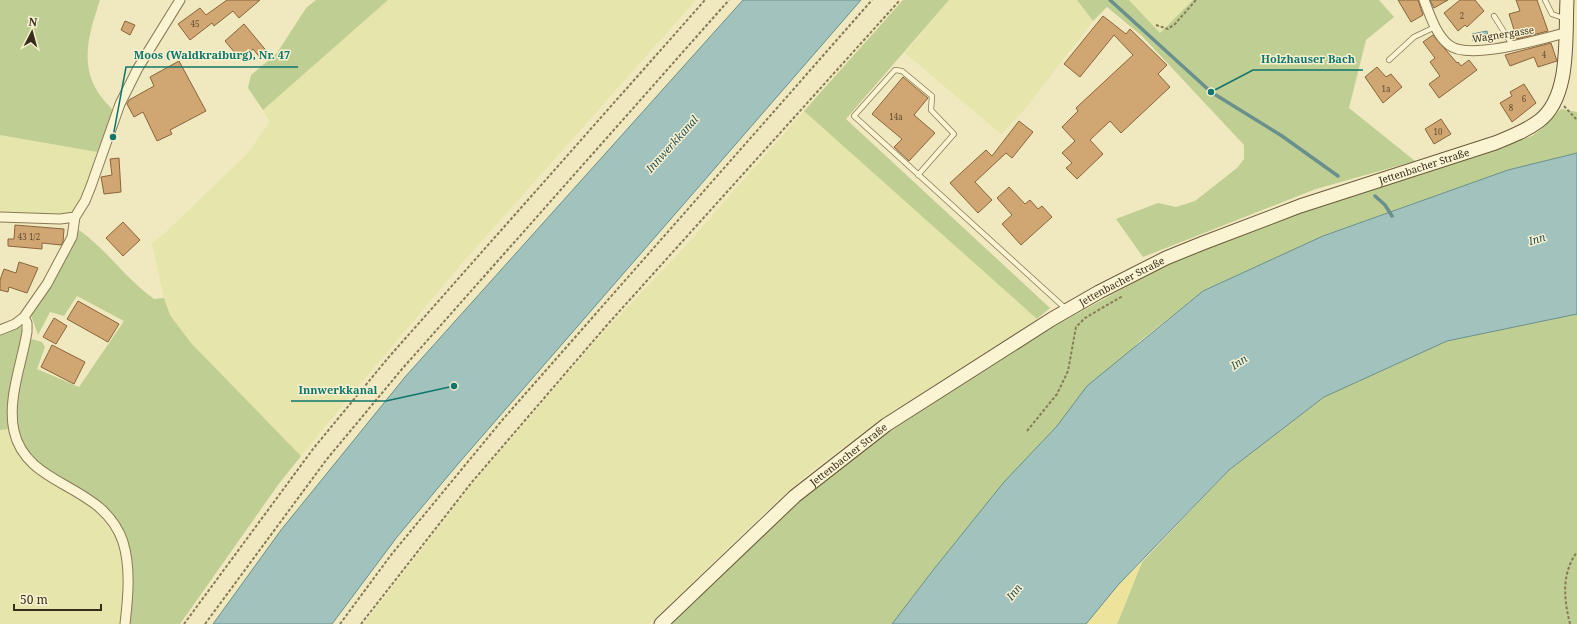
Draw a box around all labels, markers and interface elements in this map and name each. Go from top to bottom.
house number: 2 [1460,10,1464,21]
north arrow [12,12,52,52]
text: N [28,14,39,30]
house number: 45 [191,18,199,29]
street label: Wagnergasse [1471,22,1535,46]
callout: Moos (Waldkraiburg), Nr. 47 [126,44,298,67]
text: Moos (Waldkraiburg), Nr. 47 [134,47,290,62]
callout: Holzhauser Bach [1253,47,1363,70]
house number: 4 [1542,49,1547,60]
text: Holzhauser Bach [1261,51,1356,66]
house number: 1a [1382,83,1391,94]
house number: 6 [1522,93,1527,104]
house number: 8 [1509,102,1514,113]
water label: Innwerkkanal [641,111,702,176]
house number: 14a [889,111,903,122]
house number: 10 [1434,126,1443,137]
street label: Jettenbacher Straße [1376,145,1471,187]
water label: Inn [1525,229,1548,249]
house number: 43 1/2 [18,231,40,242]
street label: Jettenbacher Straße [1075,253,1167,310]
water label: Inn [1227,350,1250,373]
callout: Innwerkkanal [291,378,386,401]
text: Innwerkkanal [299,382,378,397]
street label: Jettenbacher Straße [806,420,890,490]
water label: Inn [1002,580,1025,604]
scale bar [14,586,101,612]
text: 50 m [20,591,48,608]

